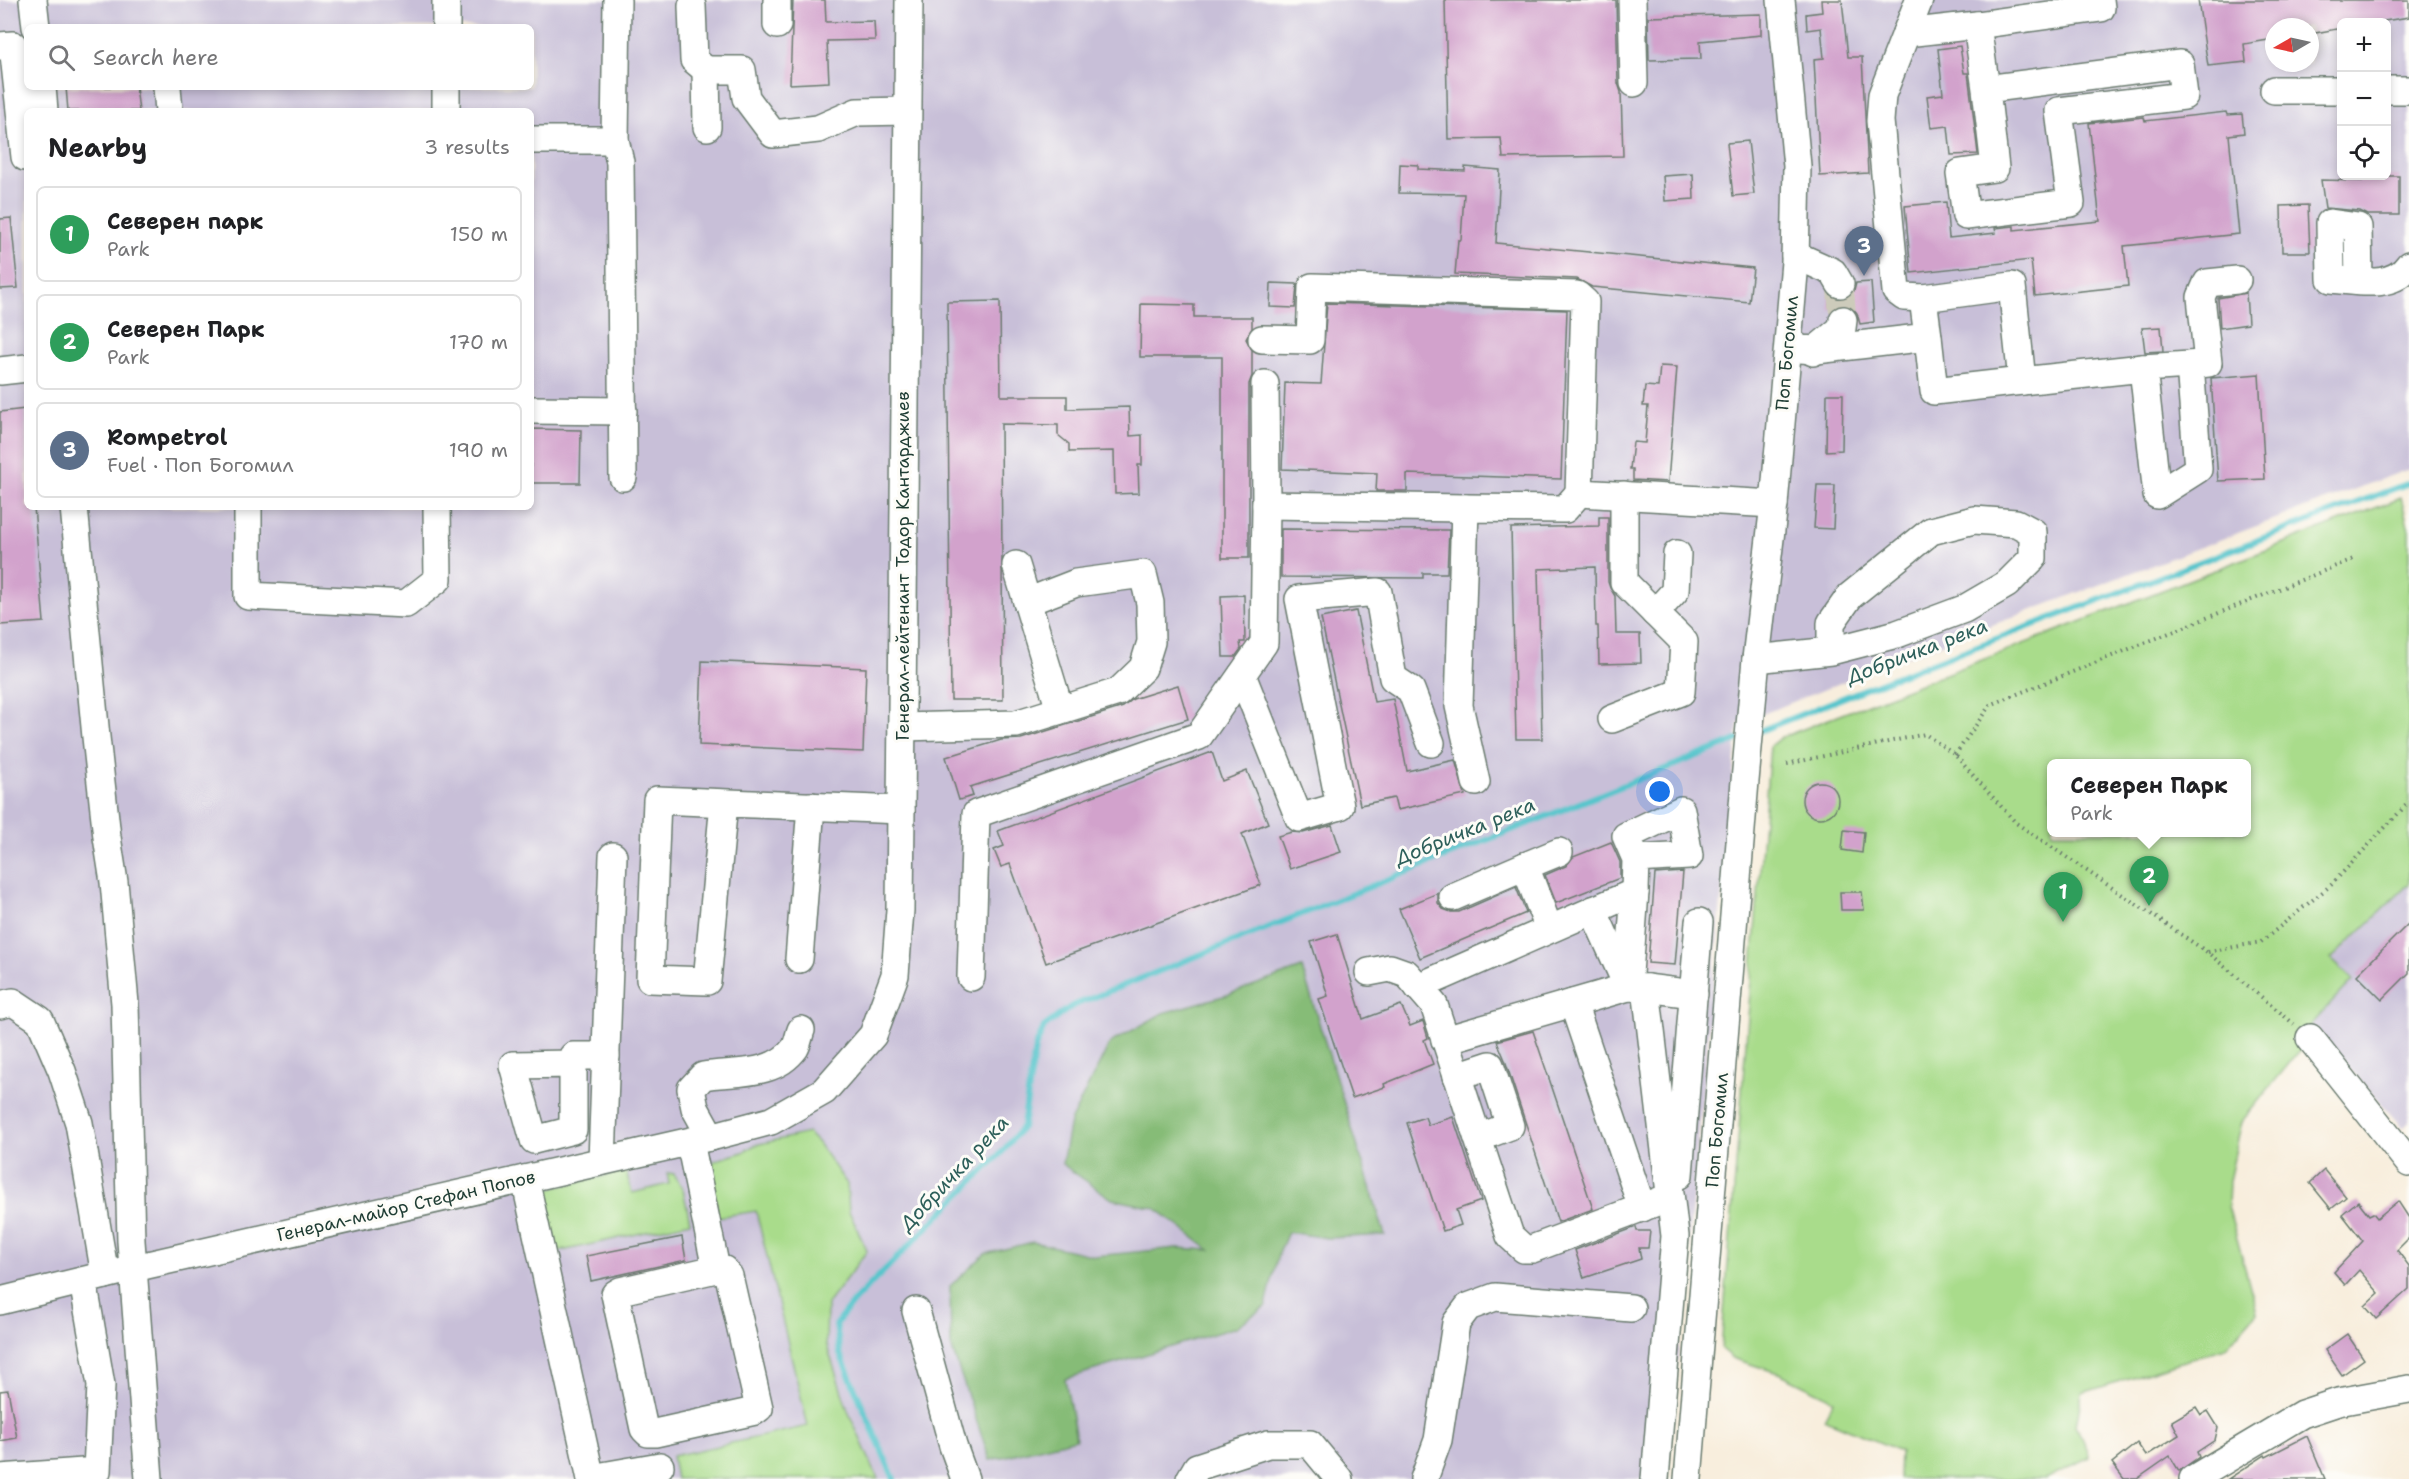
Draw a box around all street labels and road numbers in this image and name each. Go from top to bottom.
street label: Поп Богомил [1770,294,1804,412]
street label: Генерал-лейтенант Тодор Кантарджиев [891,391,915,741]
street label: Поп Богомил [1700,1071,1734,1189]
street label: Генерал-майор Стефан Попов [274,1165,538,1247]

